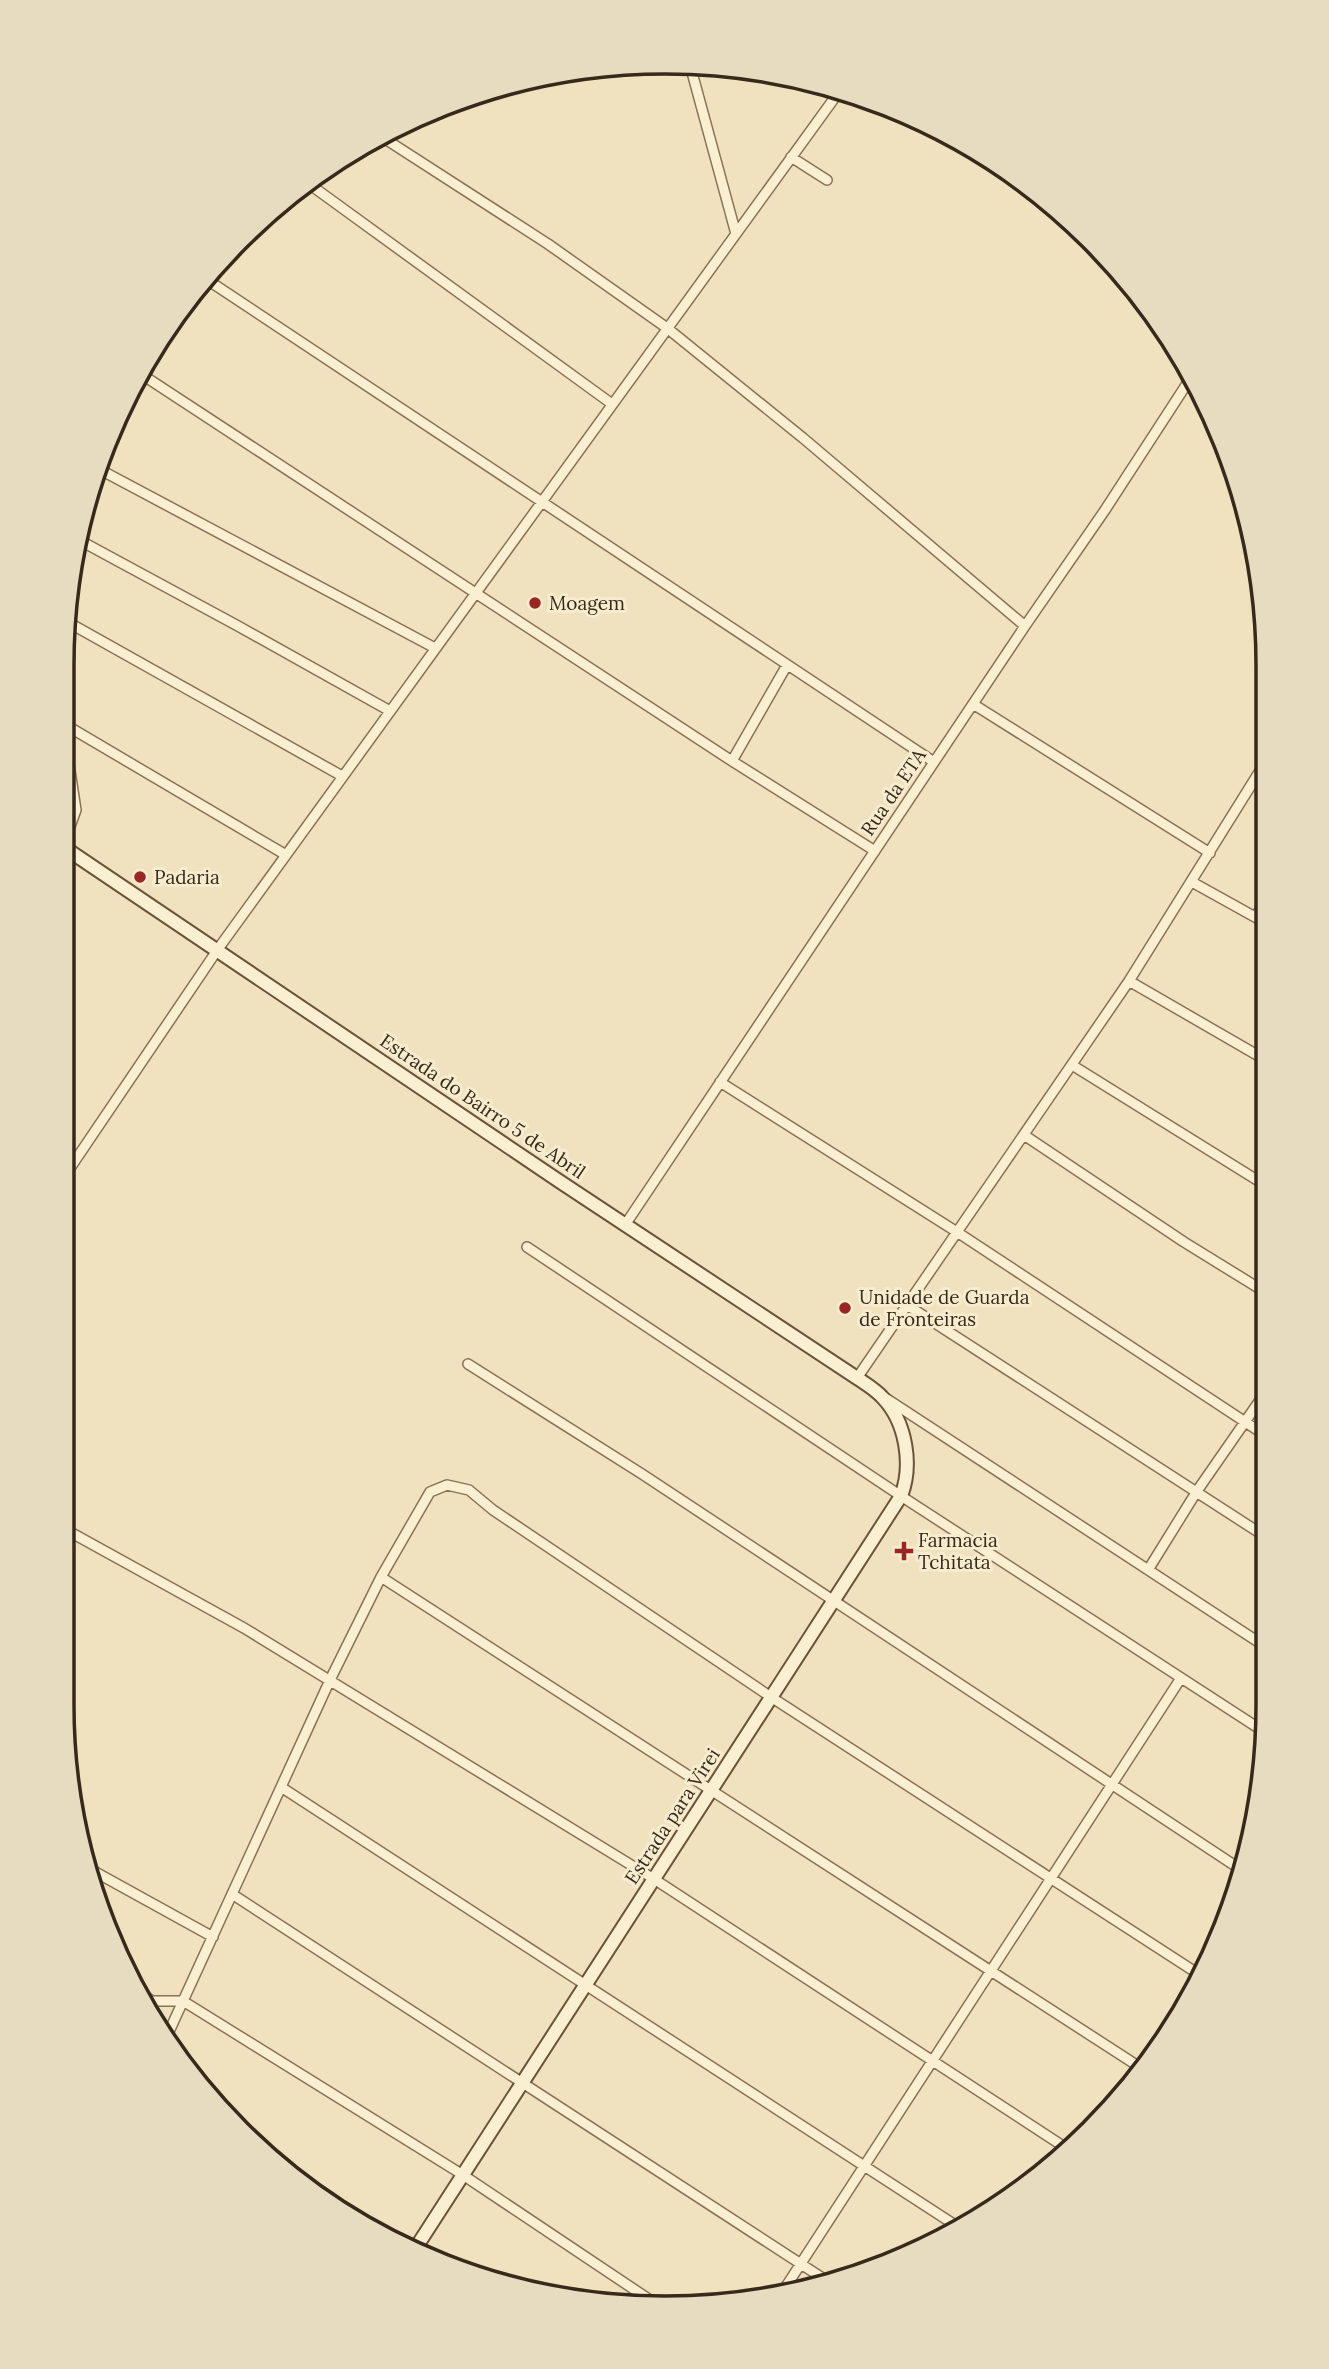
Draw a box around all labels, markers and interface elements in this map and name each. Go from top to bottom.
place label: Moagem [549,591,625,615]
marker: Moagem [527,595,543,611]
street label: Rua da ETA [855,743,931,840]
place label: Padaria [154,865,220,889]
marker: Padaria [132,869,148,885]
street label: Estrada do Bairro 5 de Abril [376,1028,590,1184]
place label: Unidade de Guarda de Fronteiras [859,1285,1030,1331]
marker: Unidade de Guarda de Fronteiras [837,1300,853,1316]
place label: Farmacia Tchitata [918,1528,998,1574]
marker: Farmacia Tchitata [896,1543,912,1559]
street label: Estrada para Virei [619,1744,725,1888]

